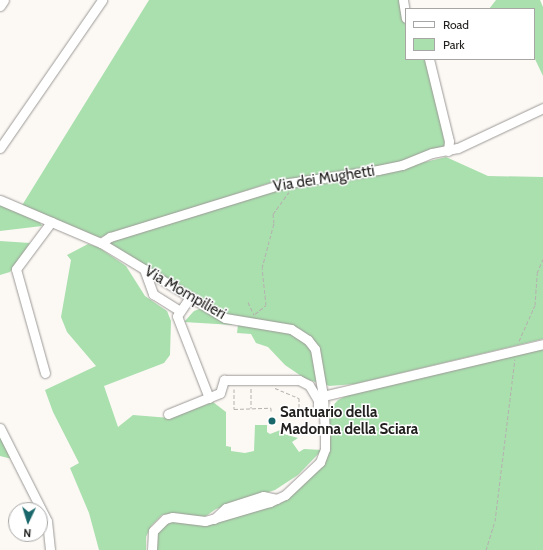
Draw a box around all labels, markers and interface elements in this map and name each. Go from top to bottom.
legend [405,8,535,60]
text: Road [443,17,469,32]
text: Park [443,37,465,52]
street label: Via dei Mughetti [272,162,376,196]
street label: Via Mompilieri [141,262,229,324]
place label: Santuario della Madonna della Sciara [280,403,418,438]
marker: Santuario della Madonna della Sciara [267,416,277,426]
north arrow [8,502,48,542]
text: N [23,526,32,540]

